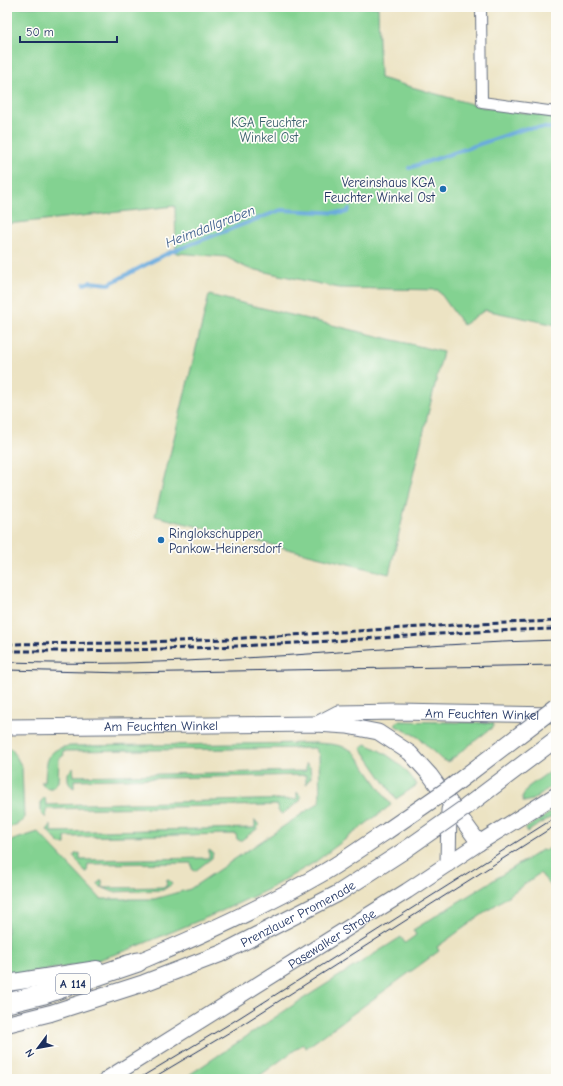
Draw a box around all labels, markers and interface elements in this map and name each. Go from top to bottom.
scale bar [20,18,117,44]
text: 50 m [26,25,54,39]
park label: KGA Feuchter Winkel Ost [231,115,308,145]
place label: Vereinshaus KGA Feuchter Winkel Ost [324,175,436,205]
marker: Vereinshaus KGA Feuchter Winkel Ost [438,184,448,194]
water label: Heimdallgraben [163,201,258,251]
place label: Ringlokschuppen Pankow-Heinersdorf [169,526,282,556]
marker: Ringlokschuppen Pankow-Heinersdorf [156,535,166,545]
street label: Am Feuchten Winkel [425,706,539,723]
street label: Am Feuchten Winkel [104,718,218,734]
street label: Prenzlauer Promenade [238,877,358,950]
street label: Pasewalker Straße [285,905,379,972]
road number: A 114 [56,974,90,994]
north arrow [18,1028,58,1068]
text: N [23,1047,37,1060]

